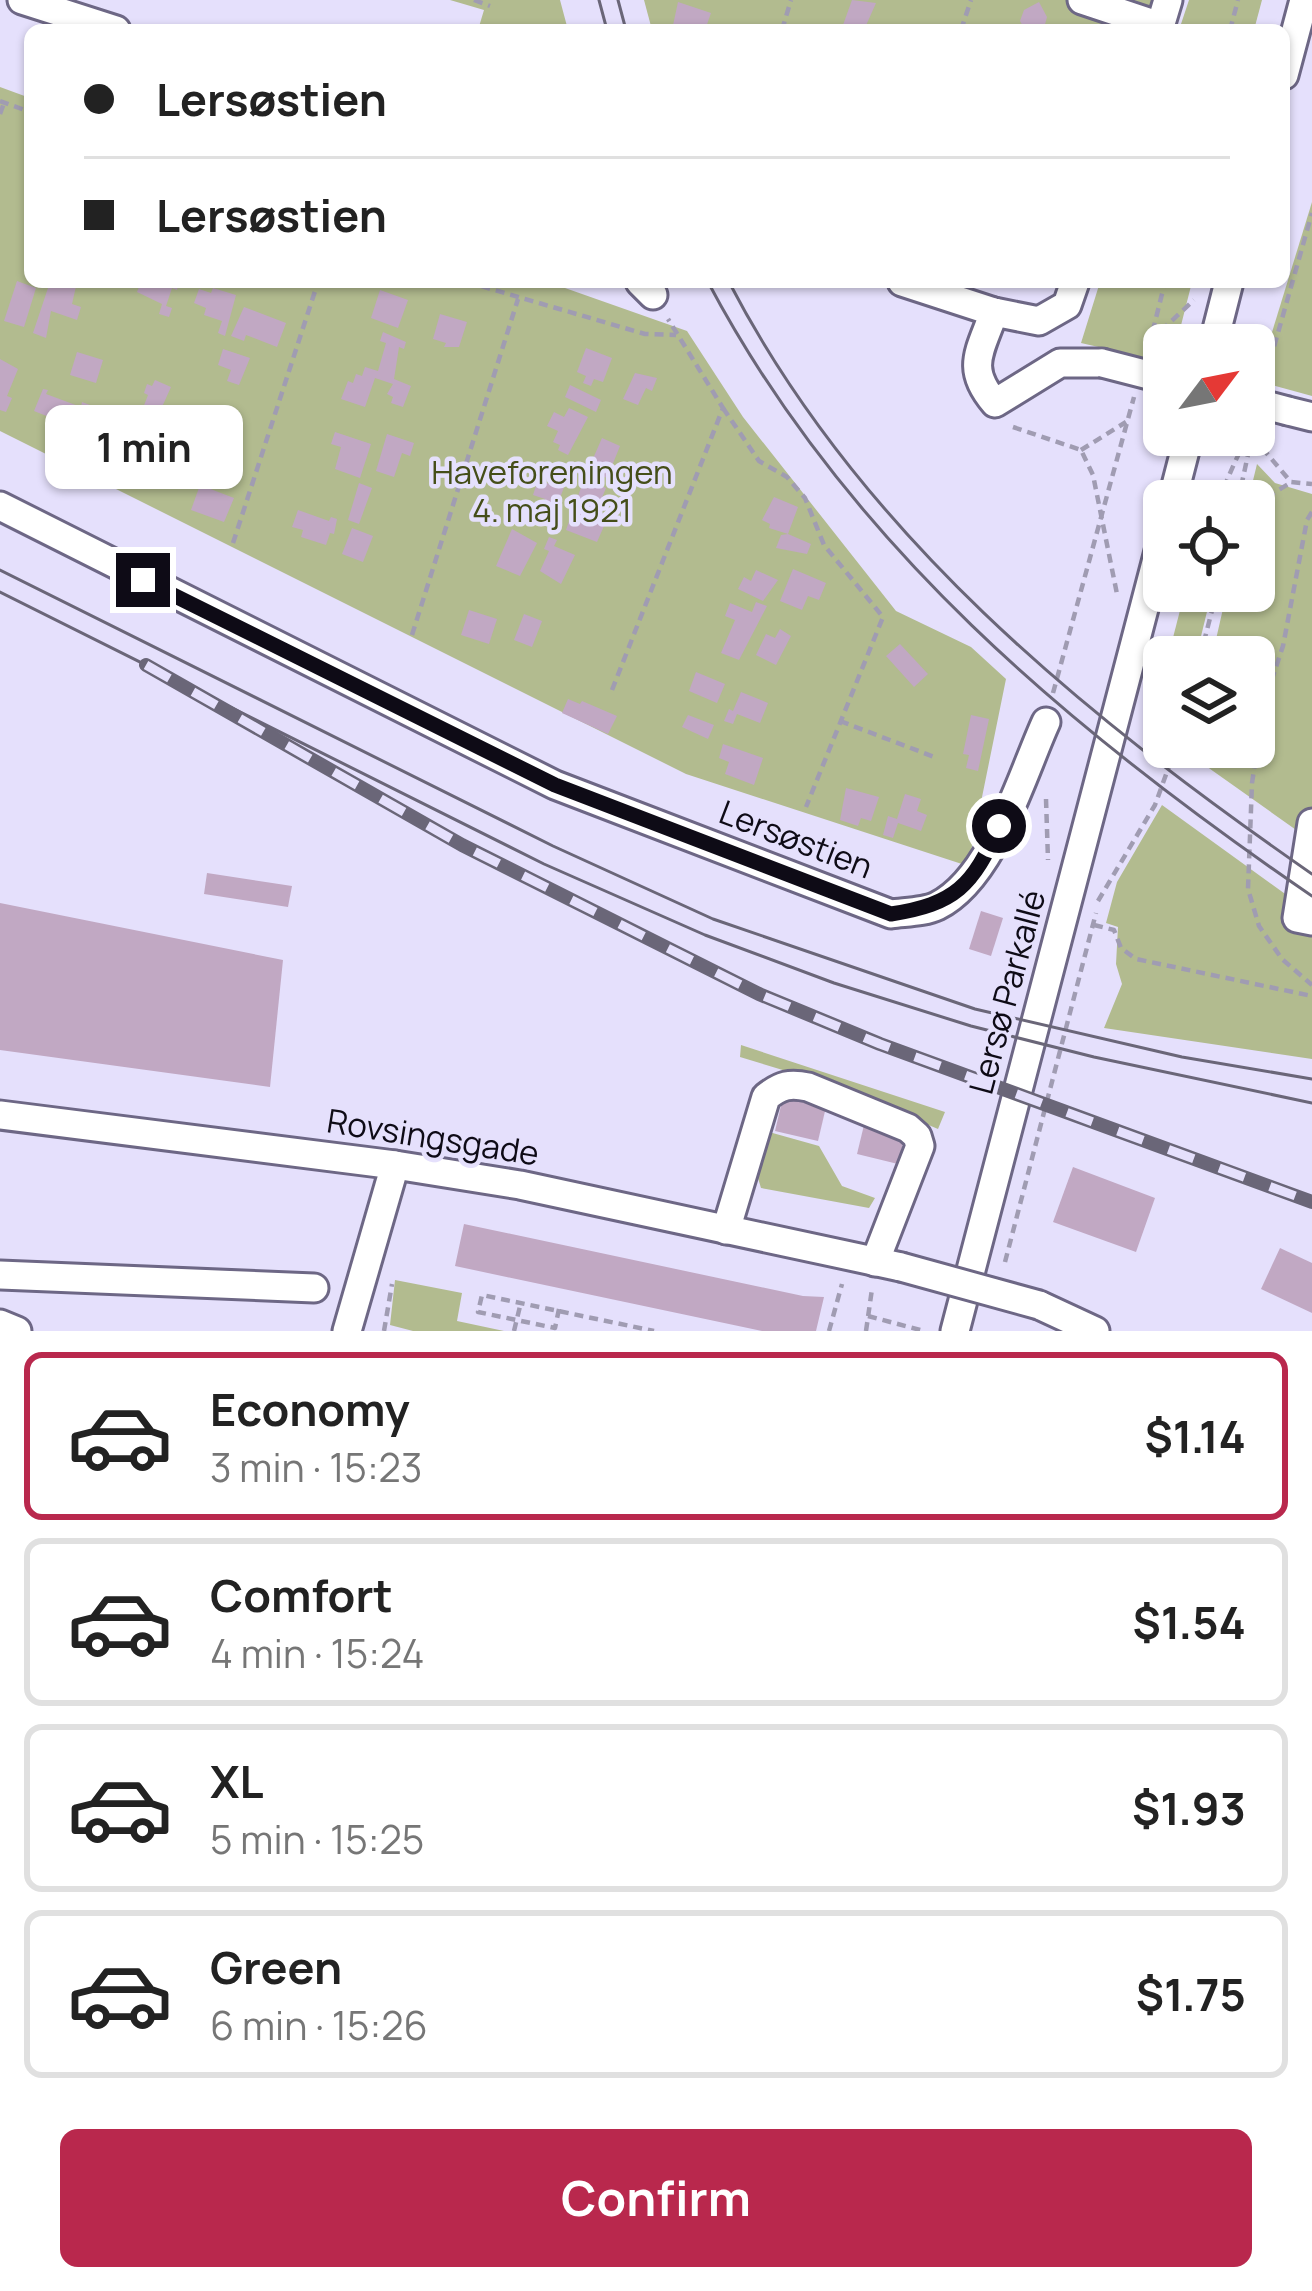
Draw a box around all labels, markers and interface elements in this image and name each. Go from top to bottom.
text: Lersøstien [156,68,387,130]
text: Lersøstien [156,184,387,246]
north arrow [1143,324,1275,456]
map controls [1143,324,1275,768]
callout: 1 min [44,406,242,490]
text: 1 min [96,420,192,474]
park label: Haveforeningen 4. maj 1921 [431,449,673,532]
button: locate [1143,480,1275,612]
route end [116,553,170,607]
button: layers [1143,636,1275,768]
street label: Lersøstien [713,789,879,888]
route start [972,799,1026,853]
street label: Lersø Parkallé [958,885,1055,1099]
street label: Rovsingsgade [324,1098,542,1175]
text: Economy [210,1378,410,1440]
icon: car [66,1382,174,1490]
text: $1.14 [1144,1405,1246,1467]
text: 3 min · 15:23 [210,1440,422,1494]
text: Comfort [210,1564,393,1626]
icon: car [66,1568,174,1676]
text: $1.54 [1132,1591,1246,1653]
text: 4 min · 15:24 [210,1626,424,1680]
text: XL [210,1750,264,1812]
icon: car [66,1754,174,1862]
text: $1.93 [1132,1777,1246,1839]
text: 5 min · 15:25 [210,1812,424,1866]
text: Green [210,1936,342,1998]
icon: car [66,1940,174,2048]
text: $1.75 [1136,1963,1246,2025]
text: 6 min · 15:26 [210,1998,428,2052]
button: Confirm [60,2129,1252,2267]

